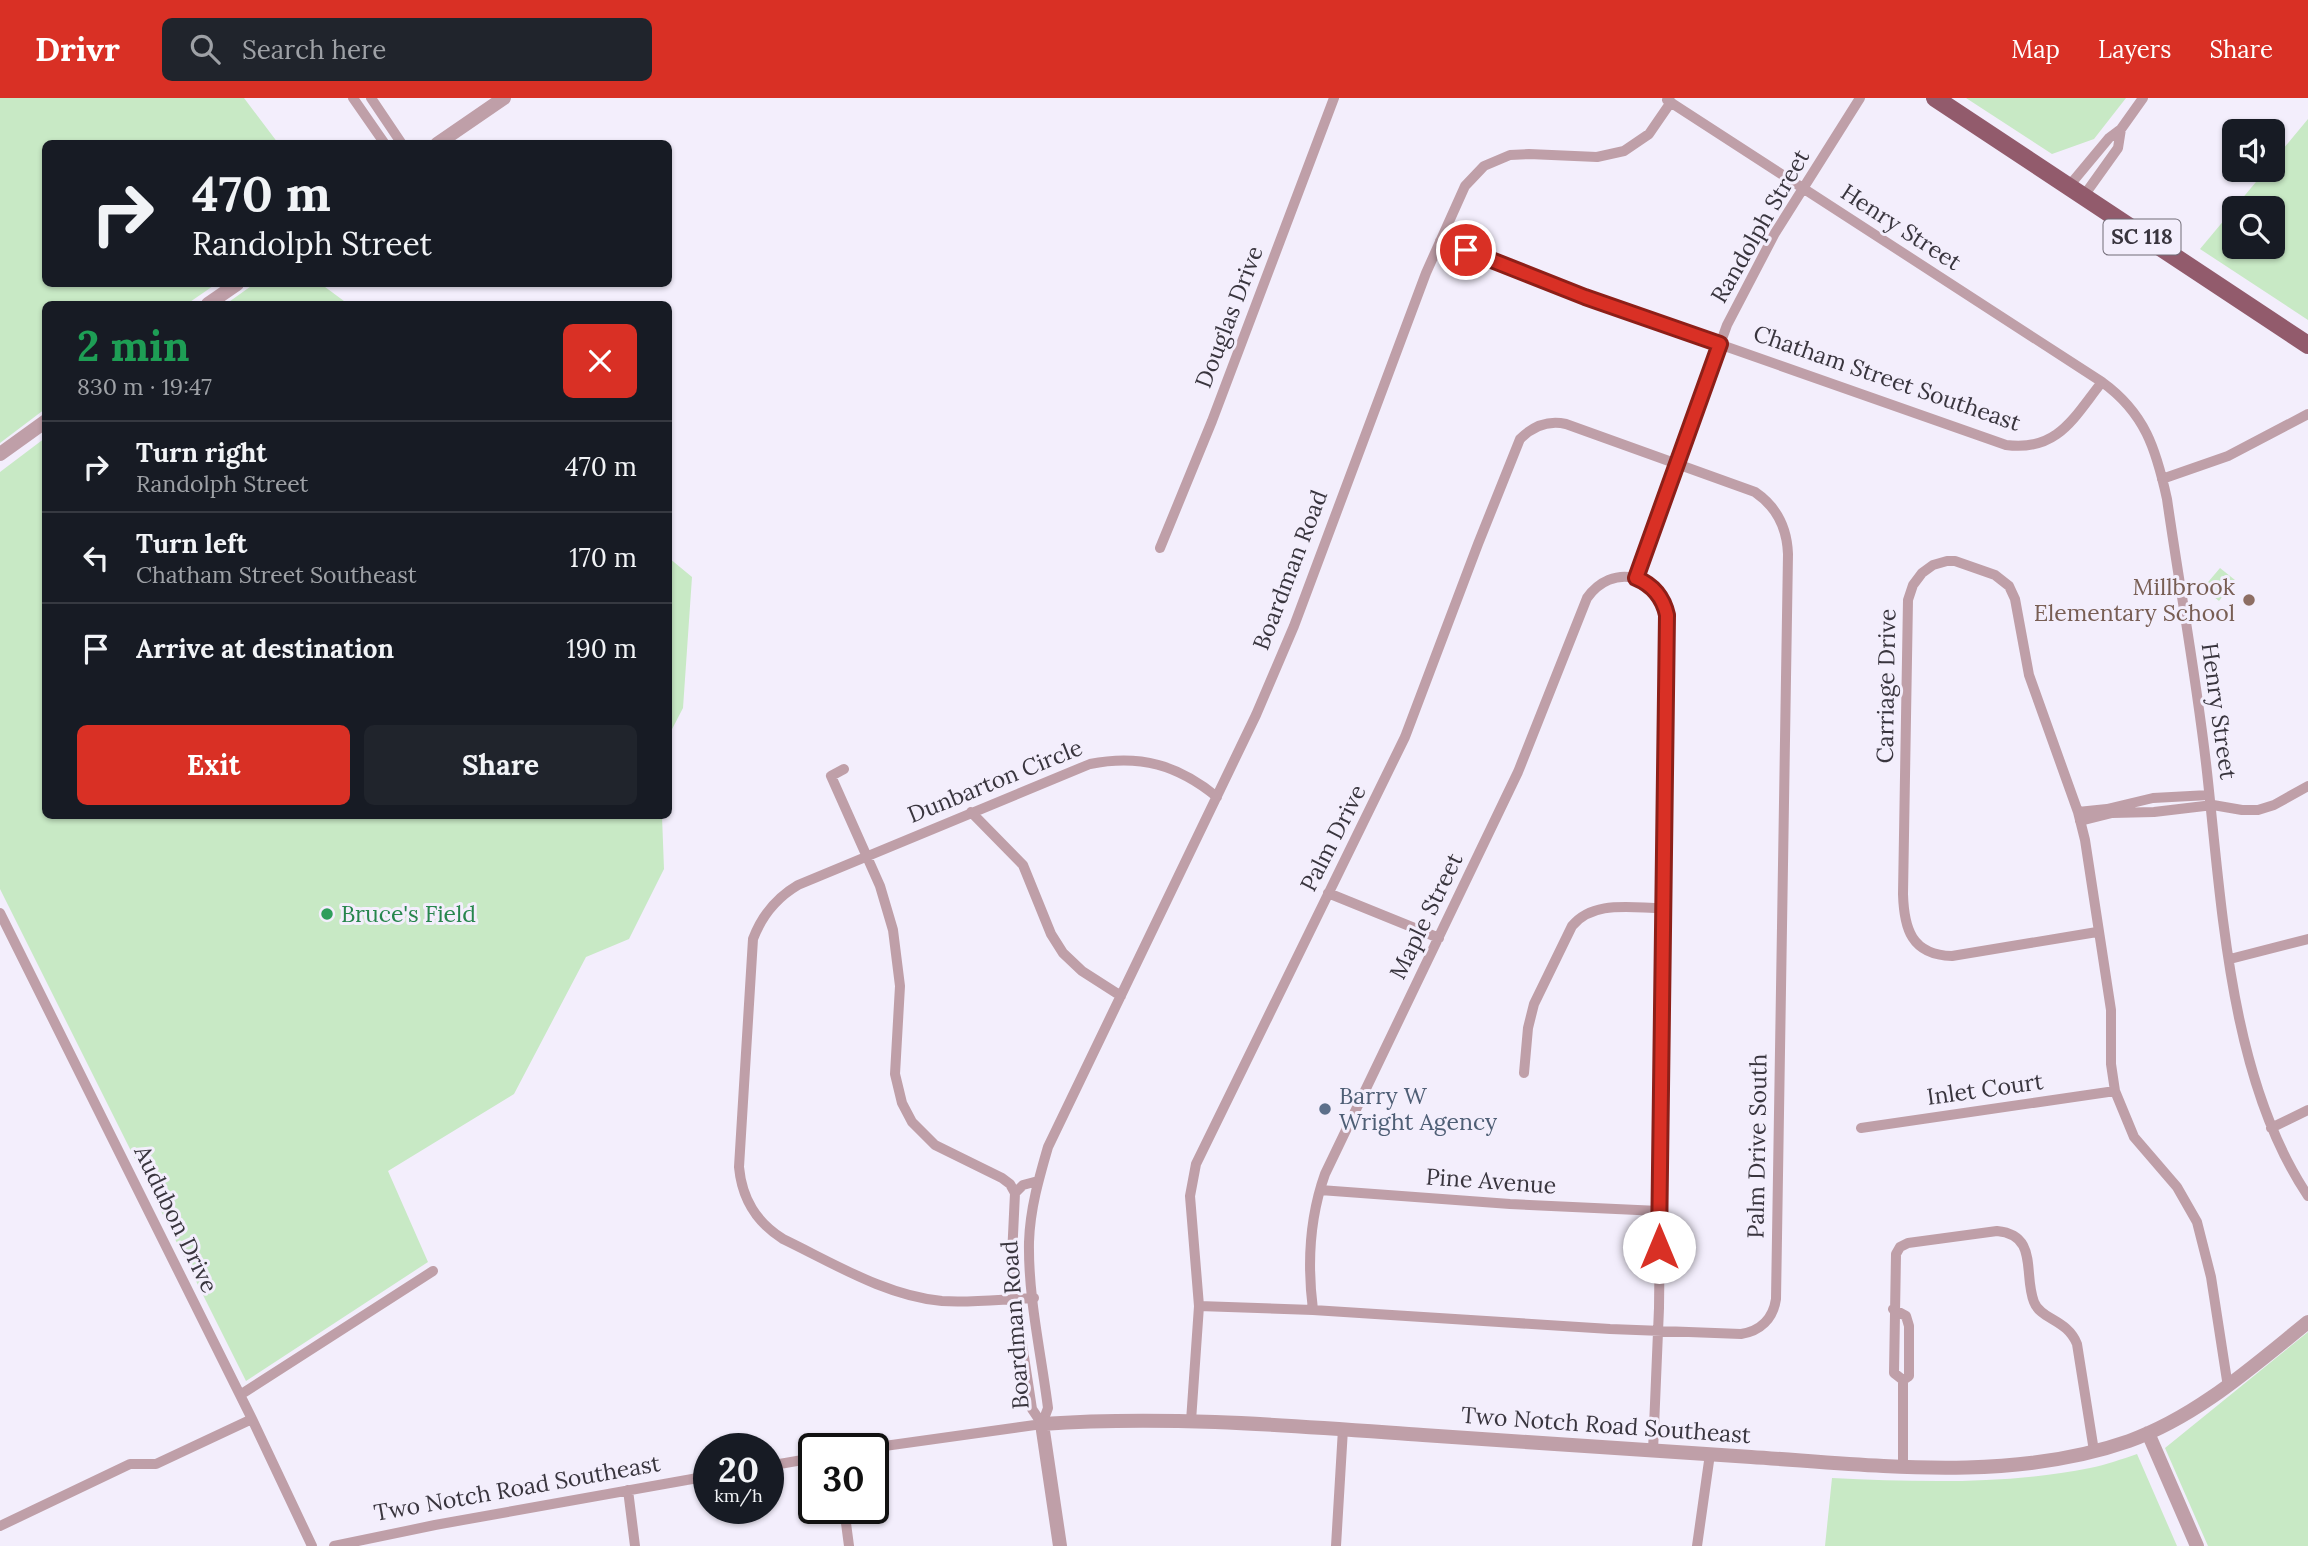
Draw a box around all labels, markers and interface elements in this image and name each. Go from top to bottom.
search box [162,18,652,81]
text: Drivr [35,28,120,70]
icon: search [186,30,224,68]
text: Search here [242,33,386,66]
text: Map [2011,34,2060,65]
text: Layers [2098,34,2171,65]
text: Share [2209,34,2273,65]
map controls [2222,119,2285,259]
button: sound [2222,119,2285,182]
street label: Randolph Street [1704,144,1815,308]
text: 470 m [192,162,331,224]
icon: right [77,168,168,259]
street label: Henry Street [1836,177,1967,276]
button: search [2222,196,2285,259]
pin [1436,220,1496,280]
road number: SC 118 [2104,220,2180,254]
text: Randolph Street [192,223,432,264]
icon: arrive [1447,231,1485,269]
street label: Douglas Drive [1188,242,1269,392]
street label: Chatham Street Southeast [1750,318,2025,437]
text: 2 min [77,319,190,373]
button: close [563,324,637,398]
text: 830 m · 19:47 [77,372,212,401]
text: Turn right [136,436,267,469]
icon: right [77,448,115,486]
text: 470 m [565,450,637,483]
text: Randolph Street [136,469,309,498]
street label: Boardman Road [1246,486,1333,654]
text: Turn left [136,527,247,560]
icon: left [77,539,115,577]
text: 170 m [569,541,637,574]
text: Chatham Street Southeast [136,560,417,589]
place label: Millbrook Elementary School [2034,572,2236,627]
marker: Millbrook Elementary School [2241,592,2257,608]
street label: Carriage Drive [1870,608,1901,764]
icon: arrive [77,630,115,668]
text: Arrive at destination [136,632,394,665]
text: 190 m [566,632,637,665]
street label: Henry Street [2196,641,2243,781]
button: Exit [77,725,350,805]
button: Share [364,725,637,805]
street label: Dunbarton Circle [903,732,1086,829]
street label: Palm Drive [1293,779,1372,896]
street label: Maple Street [1383,848,1469,984]
place label: Bruce's Field [341,899,476,928]
marker: Bruce's Field [319,906,335,922]
street label: Palm Drive South [1740,1053,1773,1239]
street label: Inlet Court [1925,1066,2045,1111]
place label: Barry W Wright Agency [1339,1081,1498,1136]
marker: Barry W Wright Agency [1317,1101,1333,1117]
street label: Audubon Drive [128,1140,225,1297]
street label: Pine Avenue [1425,1161,1557,1200]
position arrow [1622,1210,1696,1284]
street label: Boardman Road [994,1239,1035,1410]
street label: Two Notch Road Southeast [1460,1400,1752,1449]
speed limit sign: 30 [798,1433,889,1524]
text: 20 [718,1447,759,1492]
street label: Two Notch Road Southeast [371,1448,662,1527]
text: km/h [714,1484,763,1507]

